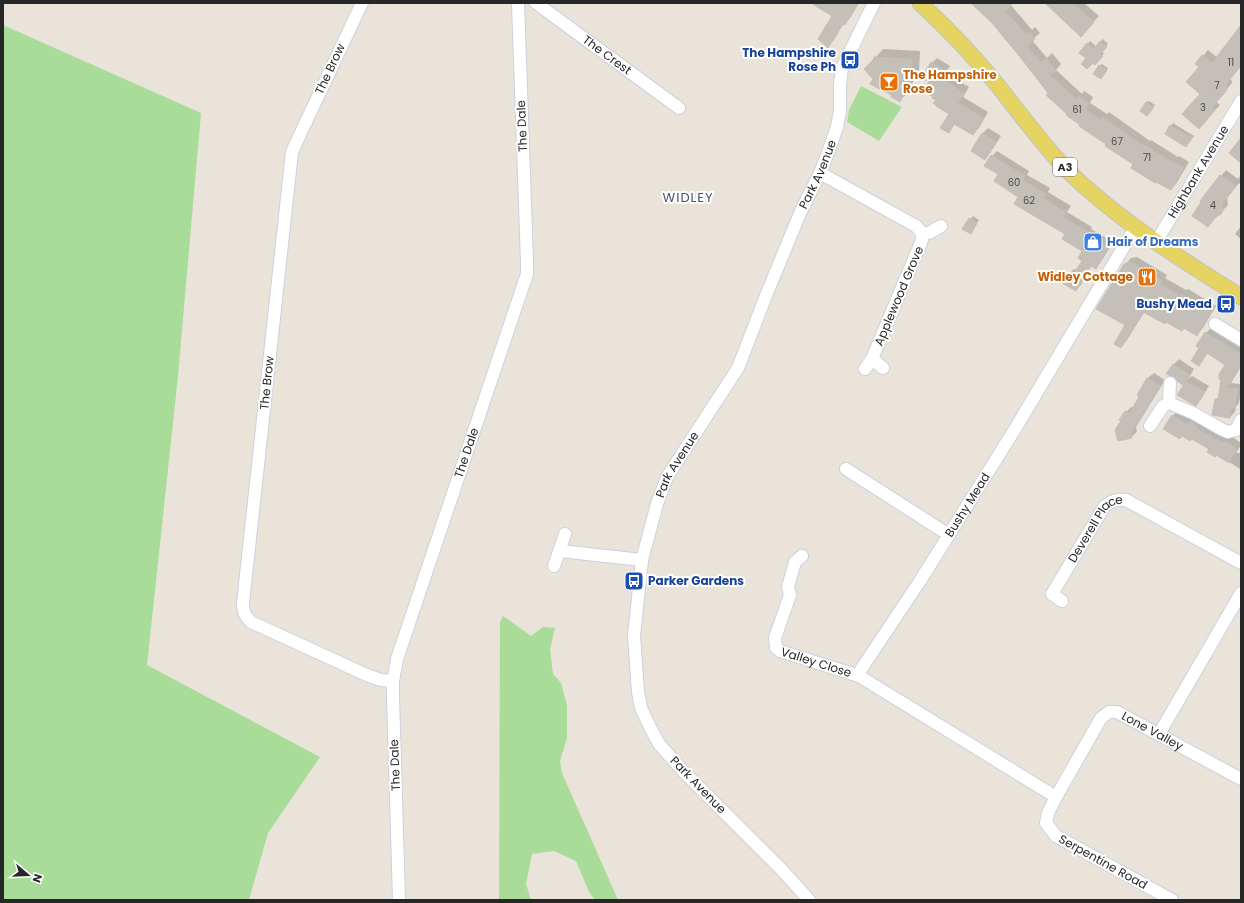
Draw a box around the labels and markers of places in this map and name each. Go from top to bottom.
place label: The Hampshire Rose Ph [742,44,837,75]
bus stop icon: The Hampshire Rose Ph [839,49,861,71]
place label: The Hampshire Rose [903,66,997,97]
bar icon: The Hampshire Rose [878,71,900,93]
shop icon: Hair of Dreams [1082,231,1104,253]
place label: Hair of Dreams [1107,233,1199,250]
restaurant icon: Widley Cottage [1136,266,1158,288]
place label: Widley Cottage [1037,268,1134,285]
bus stop icon: Bushy Mead [1215,293,1237,315]
place label: Bushy Mead [1136,295,1212,312]
bus stop icon: Parker Gardens [623,570,645,592]
place label: Parker Gardens [648,572,744,589]

